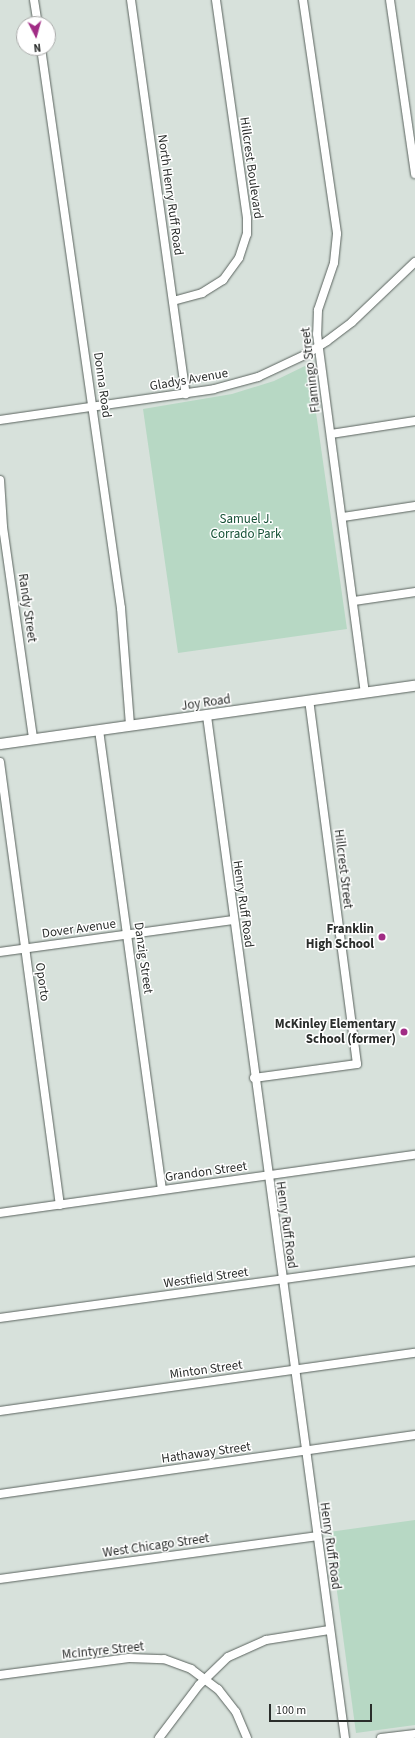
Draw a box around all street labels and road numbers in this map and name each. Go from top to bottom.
street label: Hillcrest Boulevard [236,116,266,220]
street label: North Henry Ruff Road [154,133,186,257]
street label: Flamingo Street [298,326,324,414]
street label: Donna Road [90,351,114,419]
street label: Gladys Avenue [149,365,229,395]
street label: Randy Street [14,573,40,643]
street label: Joy Road [180,692,232,714]
street label: Hillcrest Street [330,828,356,910]
street label: Henry Ruff Road [229,859,257,949]
street label: Dover Avenue [41,916,117,942]
street label: Danzig Street [130,921,156,995]
street label: Oporto [32,962,52,1002]
street label: Grandon Street [164,1159,248,1185]
street label: Henry Ruff Road [272,1180,300,1270]
street label: Westfield Street [163,1264,249,1292]
street label: Minton Street [169,1357,243,1383]
street label: Hathaway Street [160,1439,252,1467]
street label: Henry Ruff Road [316,1501,344,1591]
street label: West Chicago Street [102,1531,210,1561]
street label: McIntyre Street [61,1639,145,1663]

